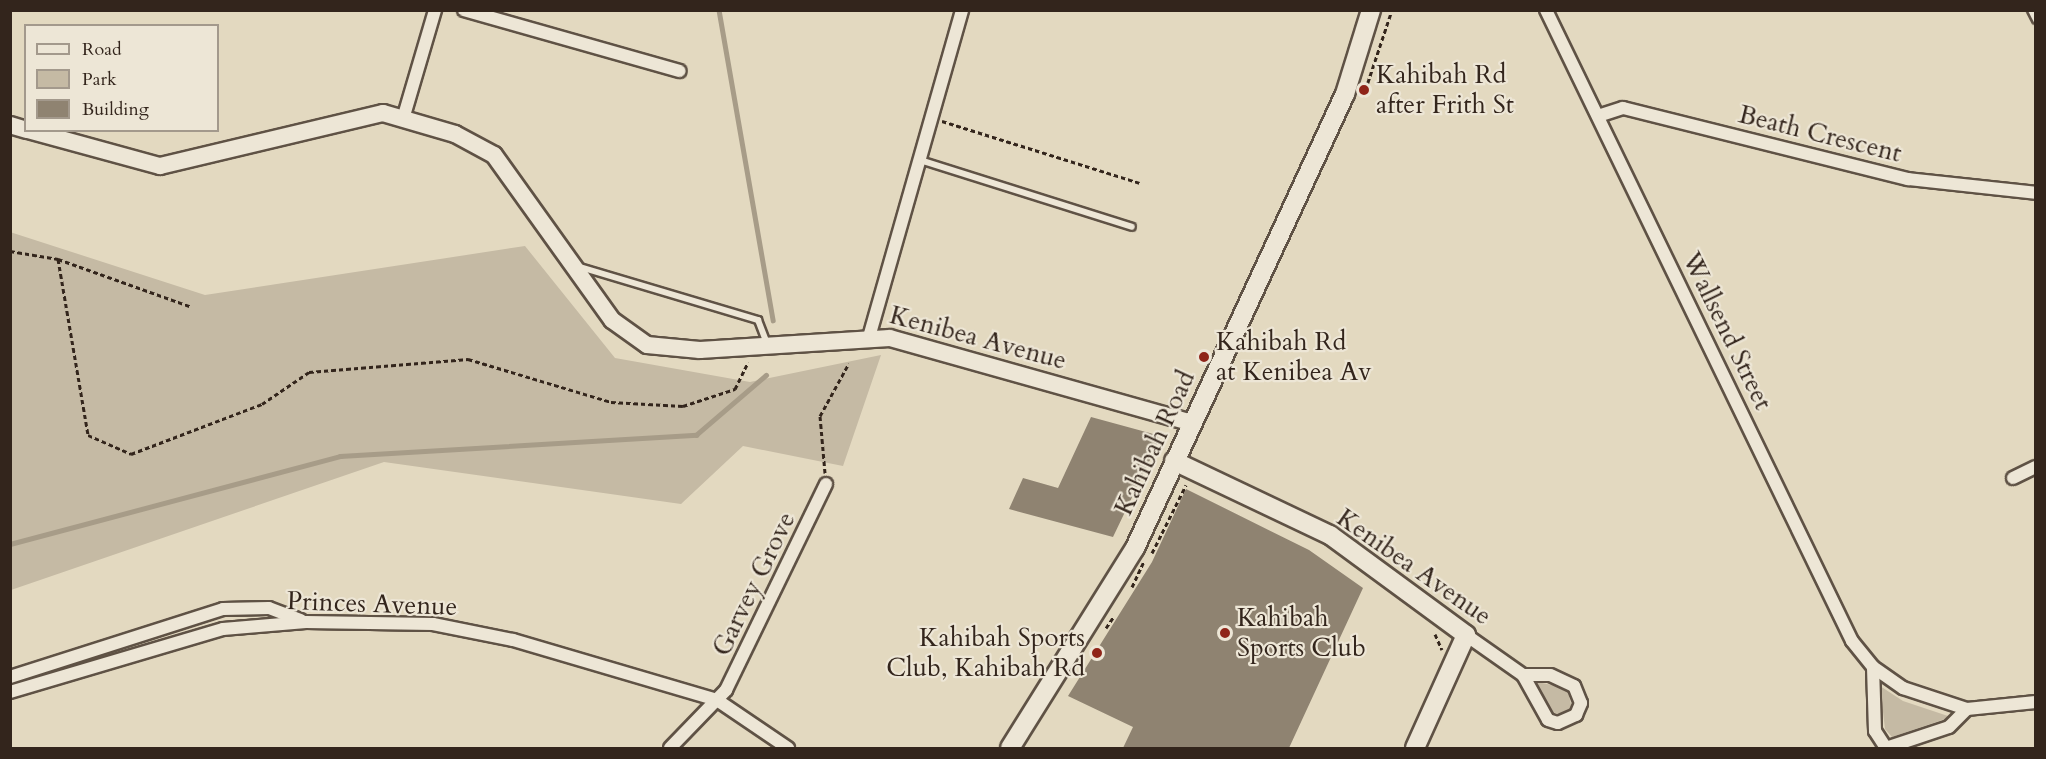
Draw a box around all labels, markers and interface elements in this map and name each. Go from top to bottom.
legend [24,24,219,132]
text: Road [82,37,122,62]
place label: Kahibah Rd after Frith St [1376,59,1514,120]
text: Park [82,67,117,92]
marker: Kahibah Rd after Frith St [1357,83,1371,97]
text: Building [82,97,149,122]
street label: Beath Crescent [1735,99,1905,169]
street label: Wallsend Street [1675,247,1779,415]
street label: Kenibea Avenue [886,299,1070,377]
place label: Kahibah Rd at Kenibea Av [1216,326,1371,388]
marker: Kahibah Rd at Kenibea Av [1197,350,1211,364]
street label: Kahibah Road [1108,366,1202,520]
street label: Kenibea Avenue [1331,502,1497,632]
street label: Garvey Grove [706,507,802,661]
street label: Princes Avenue [286,585,458,623]
place label: Kahibah Sports Club [1237,602,1366,664]
place label: Kahibah Sports Club, Kahibah Rd [886,622,1085,684]
marker: Kahibah Sports Club [1218,626,1232,640]
marker: Kahibah Sports Club, Kahibah Rd [1090,646,1104,660]

